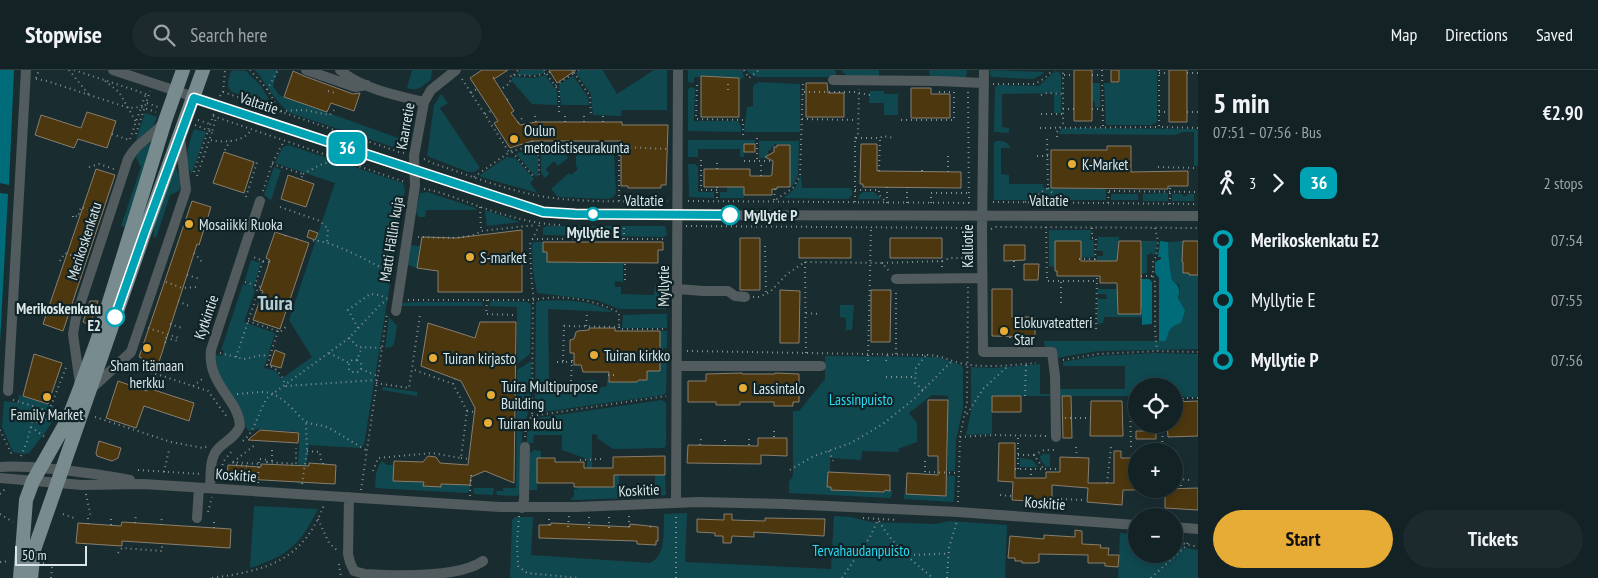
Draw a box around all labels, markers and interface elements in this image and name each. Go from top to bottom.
search box [132,12,482,57]
text: Stopwise [25,19,102,50]
icon: search [150,21,178,49]
text: Search here [190,23,267,47]
text: Map [1391,23,1417,46]
text: Directions [1445,23,1508,46]
text: Saved [1536,23,1573,46]
text: 5 min [1213,84,1270,121]
street label: Valtatie [236,88,281,118]
street label: Kaarretie [392,101,418,151]
text: €2.90 [1543,101,1583,125]
place label: Oulun metodistiseurakunta [524,121,630,157]
text: 07:51 – 07:56 · Bus [1213,122,1321,142]
line badge: 36 [324,132,370,164]
marker: Oulun metodistiseurakunta [508,133,520,145]
text: 36 [338,136,356,159]
place label: K-Market [1082,155,1128,174]
marker: K-Market [1066,158,1078,170]
icon: walk [1213,169,1241,197]
icon: forward [1264,169,1292,197]
text: 36 [1310,171,1327,194]
text: 3 [1249,173,1256,193]
text: 2 stops [1543,173,1583,193]
street label: Valtatie [623,191,664,210]
street label: Valtatie [1028,191,1069,210]
street label: Matti Hällin kuja [375,195,407,283]
street label: Merikoskenkatu [62,199,106,283]
marker: Myllytie P [720,205,740,225]
place label: Myllytie P [744,206,797,225]
marker: Myllytie E [586,207,600,221]
place label: Mosaiikki Ruoka [199,215,283,234]
marker: Mosaiikki Ruoka [183,218,195,230]
place label: Myllytie E [567,223,619,242]
street label: Kalliotie [958,224,977,268]
text: Merikoskenkatu E2 [1251,228,1379,252]
text: 07:54 [1551,230,1583,250]
place label: S-market [480,248,527,267]
marker: S-market [464,251,476,263]
street label: Myllytie [654,265,673,307]
text: Myllytie E [1251,288,1316,312]
district label: Tuira [257,290,293,316]
text: 07:55 [1551,290,1583,310]
street label: Kytkintie [190,292,222,342]
place label: Merikoskenkatu E2 [16,299,101,335]
marker: Merikoskenkatu E2 [105,307,125,327]
place label: Elokuvateatteri Star [1014,313,1092,349]
marker: Elokuvateatteri Star [998,325,1010,337]
marker: Sham itämaan herkku [141,342,153,354]
place label: Tuiran kirkko [604,346,670,365]
text: Myllytie P [1251,348,1319,372]
place label: Tuiran kirjasto [443,349,516,368]
marker: Tuiran kirkko [588,349,600,361]
text: 07:56 [1551,350,1583,370]
marker: Tuiran kirjasto [427,352,439,364]
place label: Sham itämaan herkku [110,356,184,392]
place label: Tuira Multipurpose Building [501,377,598,413]
map controls [1128,378,1183,563]
button: locate [1128,378,1183,433]
place label: Lassintalo [753,379,805,398]
marker: Lassintalo [737,382,749,394]
marker: Tuira Multipurpose Building [485,389,497,401]
park label: Lassinpuisto [829,390,893,409]
marker: Family Market [41,391,53,403]
place label: Family Market [11,405,83,424]
place label: Tuiran koulu [498,414,562,433]
marker: Tuiran koulu [482,417,494,429]
button: + [1128,443,1183,498]
street label: Koskitie [215,464,257,486]
street label: Koskitie [618,479,660,501]
street label: Koskitie [1024,492,1066,514]
button: − [1128,508,1183,563]
button: Start [1213,510,1393,568]
button: Tickets [1403,510,1583,568]
park label: Tervahaudanpuisto [812,541,910,560]
scale bar [15,543,88,566]
text: 50 m [22,546,47,564]

